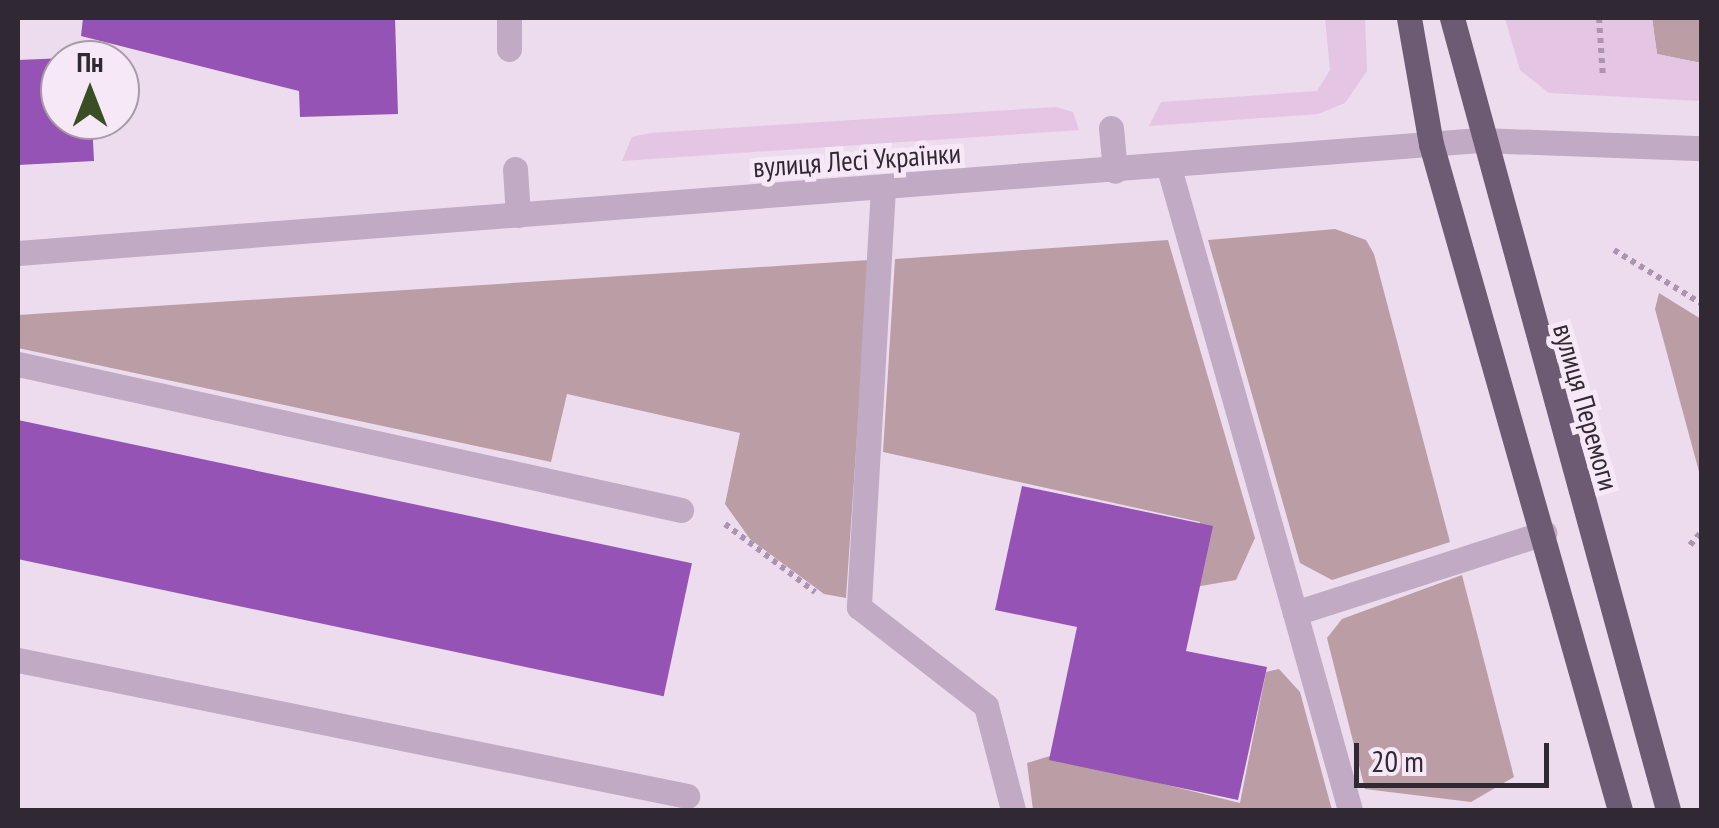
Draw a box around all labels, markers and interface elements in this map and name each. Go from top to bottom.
north arrow [40,40,140,140]
text: Пн [76,43,104,80]
street label: вулиця Лесі Українки [752,136,962,184]
street label: вулиця Перемоги [1546,320,1626,494]
scale bar [1359,723,1554,785]
text: 20 m [1371,741,1424,780]

